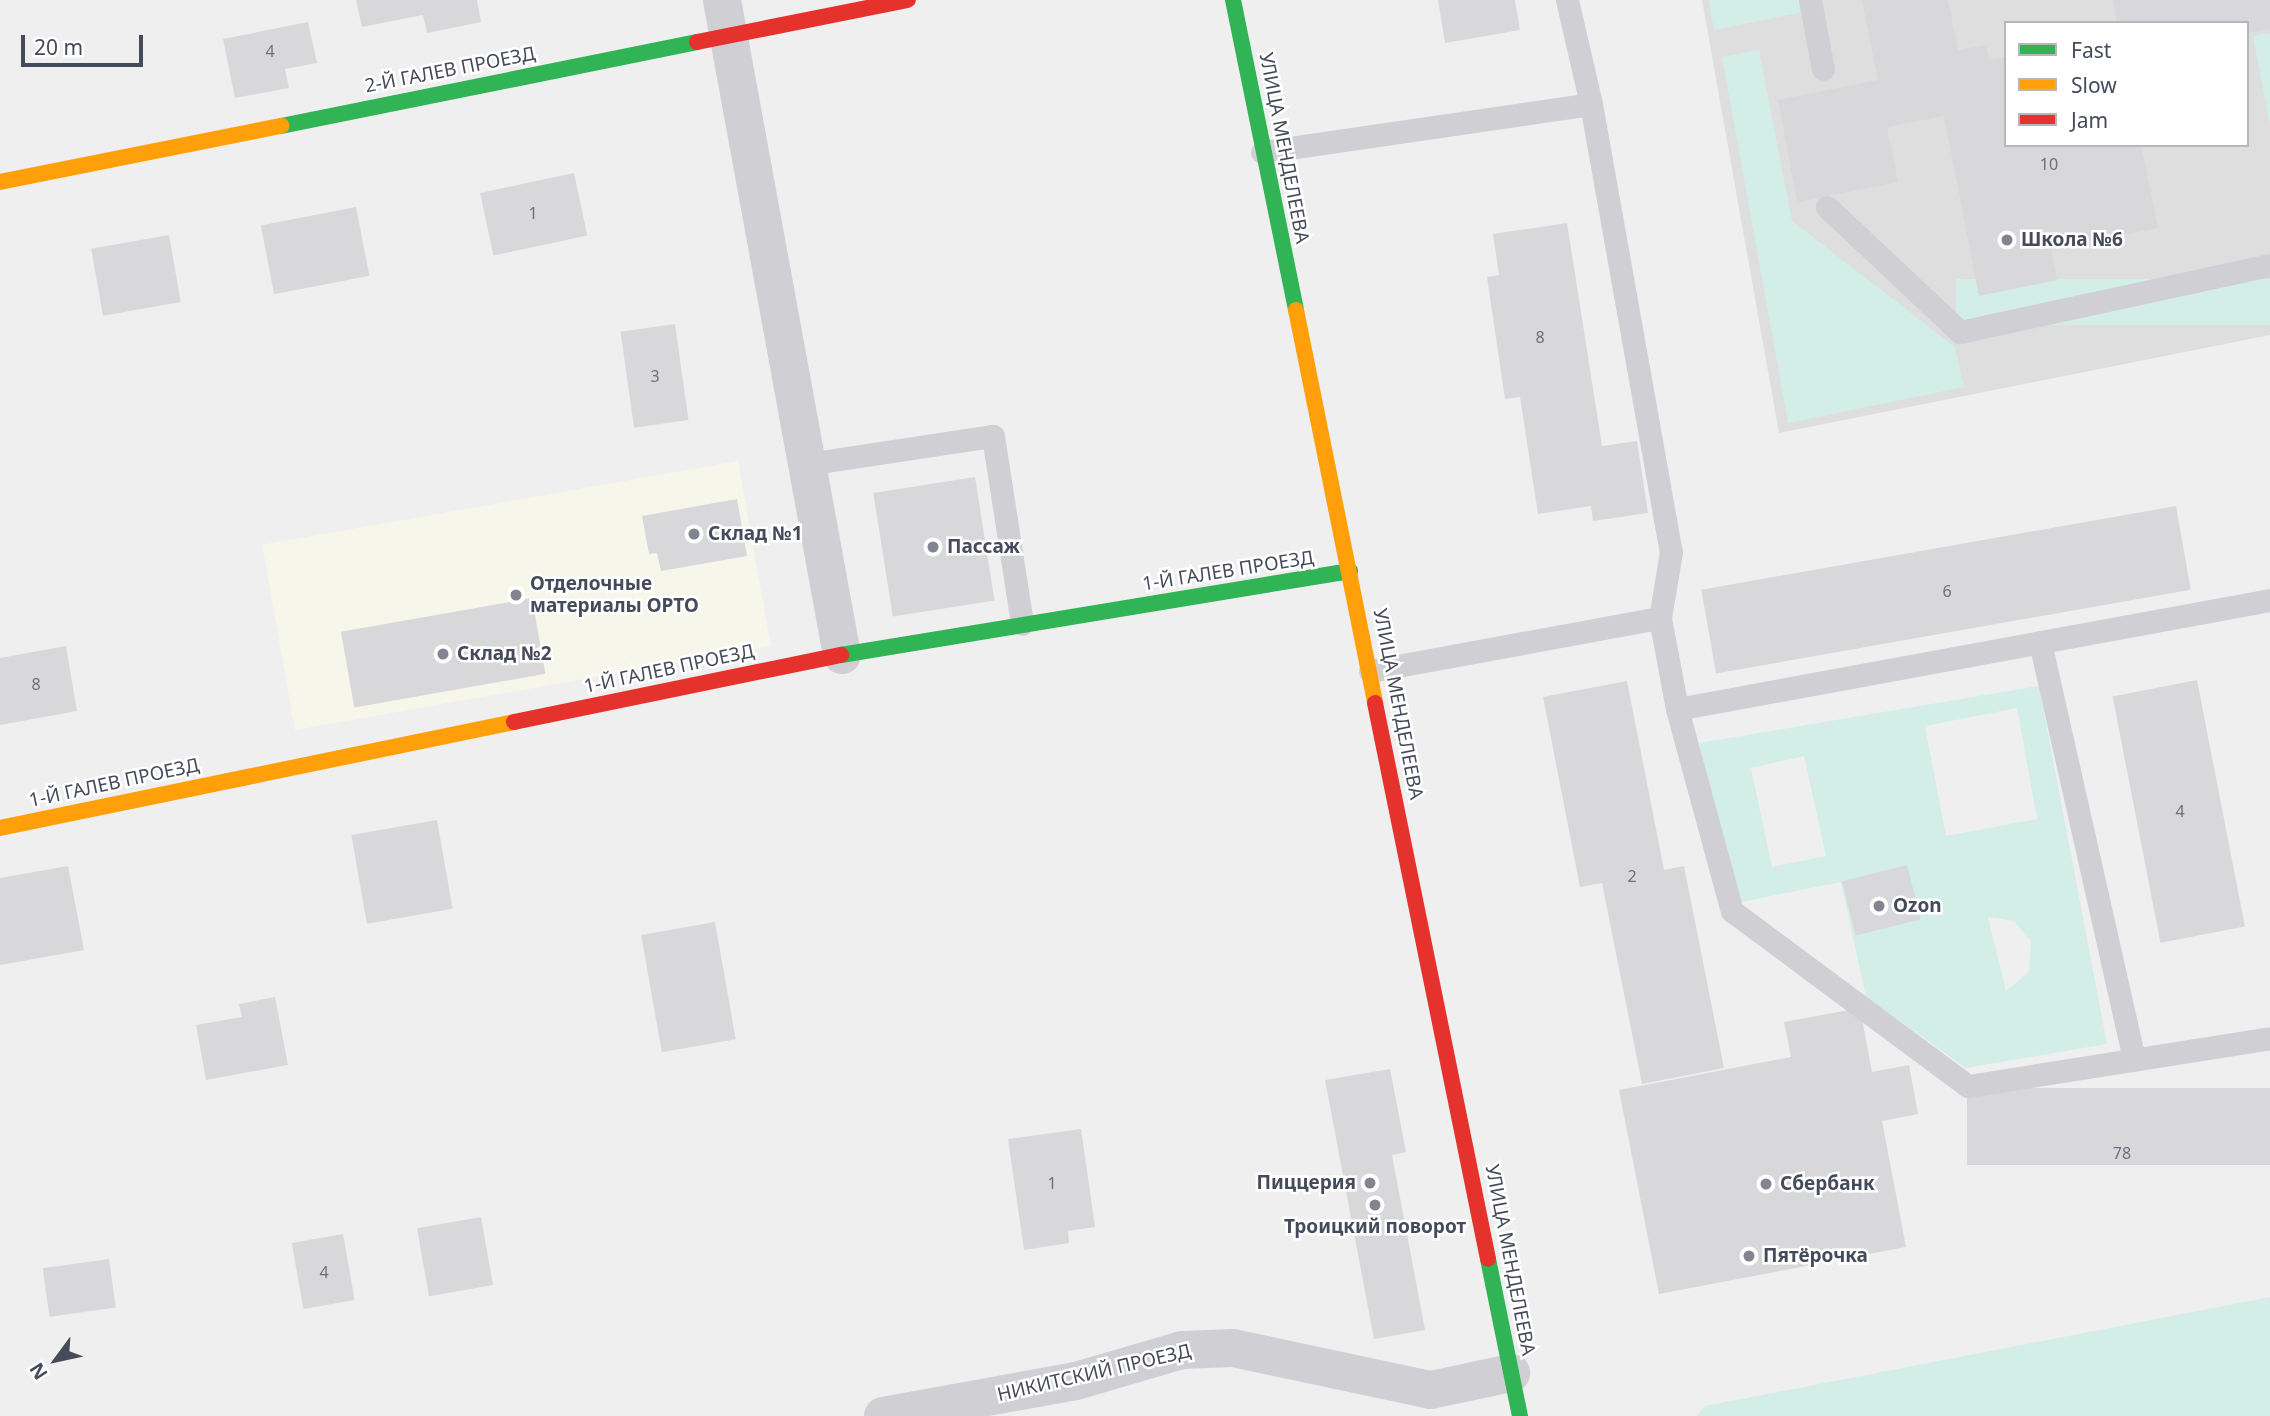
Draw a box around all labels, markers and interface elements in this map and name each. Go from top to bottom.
scale bar [24,21,147,65]
legend [2004,21,2249,147]
text: 20 m [34,33,83,61]
text: Fast [2071,36,2111,64]
house number: 4 [265,41,275,61]
street label: 2-Й ГАЛЕВ ПРОЕЗД [363,42,537,98]
street label: УЛИЦА МЕНДЕЛЕЕВА [1254,51,1314,245]
text: Slow [2071,71,2117,99]
text: Jam [2071,106,2108,134]
house number: 10 [2040,154,2058,174]
house number: 1 [528,203,538,223]
place label: Школа №6 [2021,229,2123,251]
marker: Школа №6 [1999,232,2015,248]
house number: 8 [1535,327,1545,347]
house number: 3 [650,366,660,386]
place label: Склад №1 [708,523,803,545]
marker: Склад №1 [686,526,702,542]
place label: Пассаж [947,536,1020,558]
marker: Пассаж [925,539,941,555]
street label: 1-Й ГАЛЕВ ПРОЕЗД [1141,546,1315,596]
place label: Отделочные материалы ОРТО [530,573,699,617]
house number: 6 [1942,581,1952,601]
marker: Отделочные материалы ОРТО [508,587,524,603]
street label: УЛИЦА МЕНДЕЛЕЕВА [1368,607,1428,801]
street label: 1-Й ГАЛЕВ ПРОЕЗД [582,640,756,698]
place label: Склад №2 [457,643,552,665]
marker: Склад №2 [435,646,451,662]
house number: 8 [31,674,41,694]
street label: 1-Й ГАЛЕВ ПРОЕЗД [27,754,201,812]
house number: 4 [2175,801,2185,821]
house number: 2 [1627,866,1637,886]
place label: Ozon [1893,895,1942,917]
marker: Ozon [1871,898,1887,914]
house number: 78 [2113,1143,2131,1163]
street label: УЛИЦА МЕНДЕЛЕЕВА [1480,1163,1540,1357]
place label: Пиццерия [1257,1172,1356,1194]
house number: 1 [1047,1173,1057,1193]
place label: Сбербанк [1780,1173,1875,1195]
marker: Пиццерия [1362,1175,1378,1191]
marker: Сбербанк [1758,1176,1774,1192]
marker: Троицкий поворот [1367,1197,1383,1213]
place label: Троицкий поворот [1284,1216,1466,1238]
place label: Пятёрочка [1763,1245,1868,1267]
marker: Пятёрочка [1741,1248,1757,1264]
house number: 4 [319,1262,329,1282]
north arrow [21,1325,91,1395]
street label: НИКИТСКИЙ ПРОЕЗД [995,1340,1193,1406]
text: N [23,1358,54,1385]

